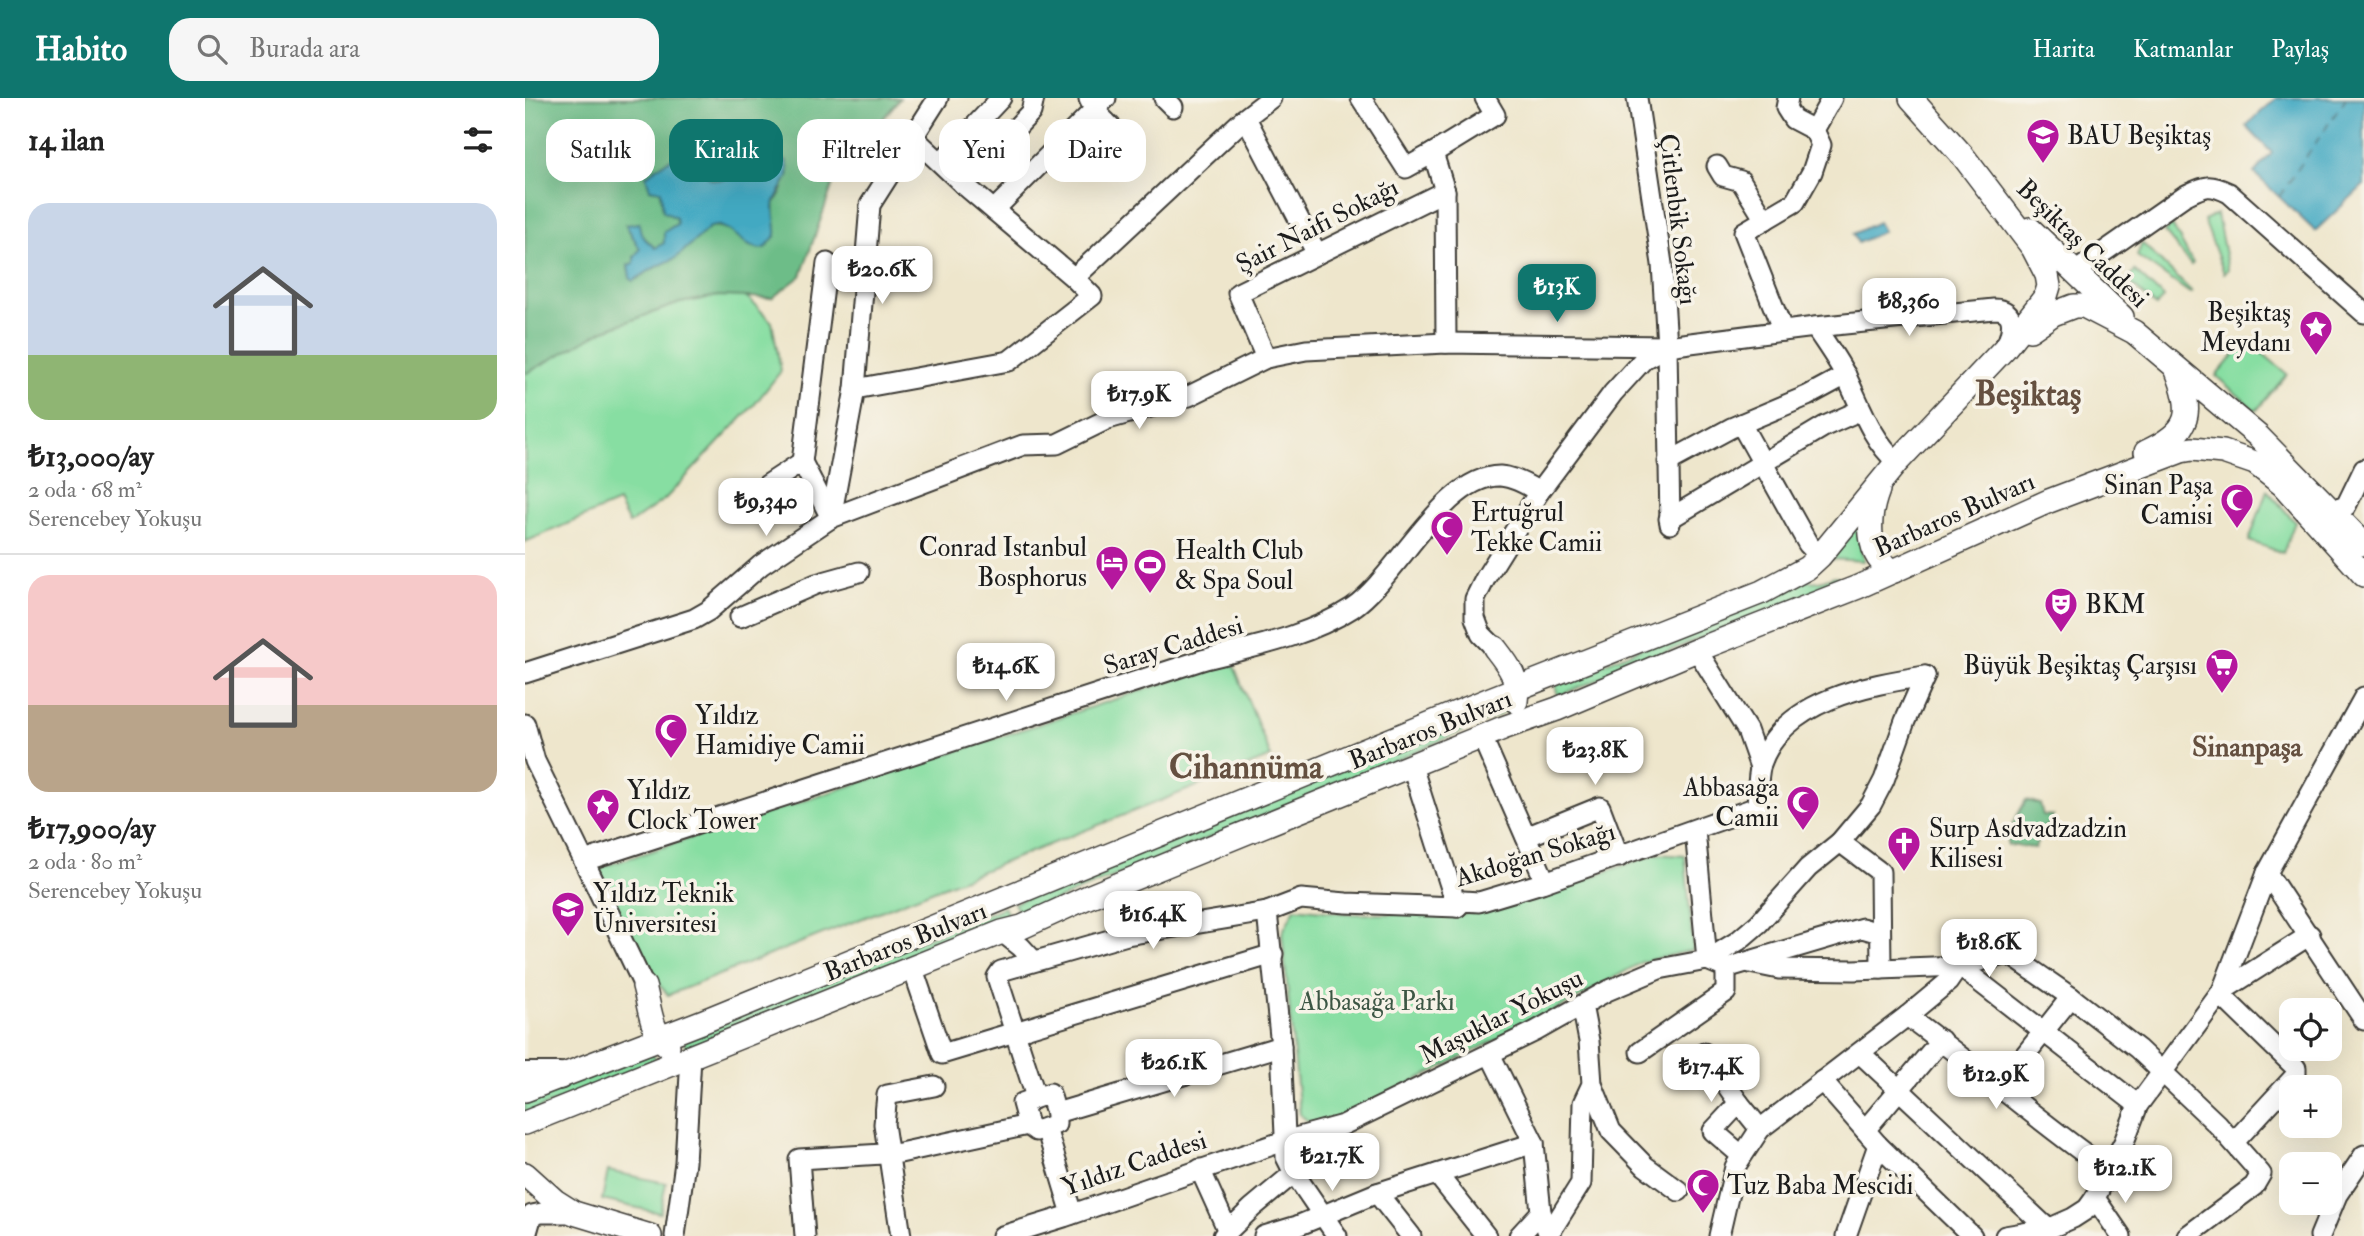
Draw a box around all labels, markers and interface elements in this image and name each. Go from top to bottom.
search box [169,18,659,81]
text: Habito [35,29,127,70]
icon: search [193,30,231,68]
text: Burada ara [249,33,360,65]
text: Harita [2032,34,2095,65]
text: Katmanlar [2133,34,2233,65]
text: Paylaş [2271,34,2329,65]
school or university icon: BAU Beşiktaş [2024,116,2062,165]
chip: Satılık [546,119,655,182]
chip: Kiralık [669,119,783,182]
chip: Filtreler [797,119,925,182]
chip: Yeni [939,119,1030,182]
chip: Daire [1044,119,1146,182]
place label: BAU Beşiktaş [2067,120,2211,152]
icon: filters [459,121,497,159]
text: 14 ilan [28,122,105,159]
street label: Çitlenbik Sokağı [1652,132,1704,307]
street label: Şair Naifi Sokağı [1231,171,1404,281]
street label: Beşiktaş Caddesi [2010,173,2155,315]
pin: ₺20.6K [825,246,939,306]
icon: home [200,248,326,374]
text: ₺20.6K [848,254,916,283]
pin: ₺13K [1516,264,1598,324]
text: ₺13K [1534,272,1580,301]
pin: ₺8,360 [1852,278,1966,338]
text: ₺8,360 [1878,286,1940,315]
place label: Beşiktaş Meydanı [2200,297,2291,359]
place icon: Beşiktaş Meydanı [2297,308,2335,357]
pin: ₺17.9K [1082,372,1196,431]
district label: Beşiktaş [1975,374,2081,415]
text: ₺17.9K [1107,379,1171,408]
text: ₺13,000/ay [28,438,154,475]
street label: Barbaros Bulvarı [1869,465,2040,565]
place label: Sinan Paşa Camisi [2104,470,2213,532]
text: 2 oda · 68 m² [28,475,142,504]
pin: ₺9,340 [709,478,823,538]
mosque icon: Sinan Paşa Camisi [2218,481,2256,530]
text: ₺9,340 [734,486,798,515]
place label: Ertuğrul Tekke Camii [1471,497,1602,559]
text: Serencebey Yokuşu [28,504,202,533]
mosque icon: Ertuğrul Tekke Camii [1428,508,1466,557]
place label: Conrad Istanbul Bosphorus [919,532,1087,595]
place label: Health Club & Spa Soul [1175,535,1303,598]
hotel icon: Conrad Istanbul Bosphorus [1093,543,1131,592]
sports icon: Health Club & Spa Soul [1131,546,1169,595]
theatre icon: BKM [2042,585,2080,634]
place label: BKM [2085,589,2145,621]
street label: Saray Caddesi [1100,610,1247,682]
icon: home [200,620,326,746]
pin: ₺14.6K [949,644,1063,703]
supermarket icon: Büyük Beşiktaş Çarşısı [2203,646,2241,695]
place label: Büyük Beşiktaş Çarşısı [1963,650,2197,682]
text: ₺14.6K [973,651,1039,680]
street label: Barbaros Bulvarı [1344,683,1517,777]
place label: Yıldız Hamidiye Camii [695,700,865,762]
mosque icon: Yıldız Hamidiye Camii [652,711,690,760]
pin: ₺23.8K [1538,728,1652,787]
district label: Sinanpaşa [2192,730,2304,765]
text: ₺23.8K [1563,735,1627,764]
district label: Cihannüma [1169,747,1324,788]
place label: Abbasağa Camii [1682,772,1779,834]
place label: Yıldız Clock Tower [627,775,759,837]
mosque icon: Abbasağa Camii [1784,783,1822,832]
place icon: Yıldız Clock Tower [584,786,622,835]
text: ₺17,900/ay [28,810,155,847]
place label: Surp Asdvadzadzin Kilisesi [1929,813,2127,875]
street label: Akdoğan Sokağı [1450,815,1619,895]
church icon: Surp Asdvadzadzin Kilisesi [1885,824,1923,873]
text: 2 oda · 80 m² [28,847,142,876]
text: Serencebey Yokuşu [28,876,202,905]
place label: Yıldız Teknik Üniversitesi [593,878,735,940]
school or university icon: Yıldız Teknik Üniversitesi [549,889,587,938]
pin: ₺16.4K [1096,892,1210,951]
street label: Barbaros Bulvarı [819,895,992,989]
text: ₺16.4K [1120,899,1186,928]
pin: ₺18.6K [1932,920,2046,979]
text: ₺18.6K [1957,927,2021,956]
street label: Maşuklar Yokuşu [1415,962,1588,1072]
park label: Abbasağa Parkı [1298,986,1455,1018]
map controls [2279,998,2342,1215]
button: locate [2279,998,2342,1061]
pin: ₺26.1K [1117,1040,1231,1099]
pin: ₺17.4K [1654,1044,1768,1104]
text: ₺26.1K [1141,1047,1207,1076]
text: ₺17.4K [1679,1052,1743,1081]
pin: ₺12.9K [1939,1052,2053,1111]
text: ₺12.9K [1963,1059,2029,1088]
button: + [2279,1075,2342,1138]
street label: Yıldız Caddesi [1058,1124,1211,1204]
pin: ₺21.7K [1275,1134,1389,1193]
text: ₺21.7K [1300,1141,1364,1170]
pin: ₺12.1K [2068,1146,2182,1205]
button: − [2279,1152,2342,1215]
text: ₺12.1K [2094,1153,2156,1182]
mosque icon: Tuz Baba Mescidi [1684,1166,1722,1215]
place label: Tuz Baba Mescidi [1727,1170,1913,1202]

